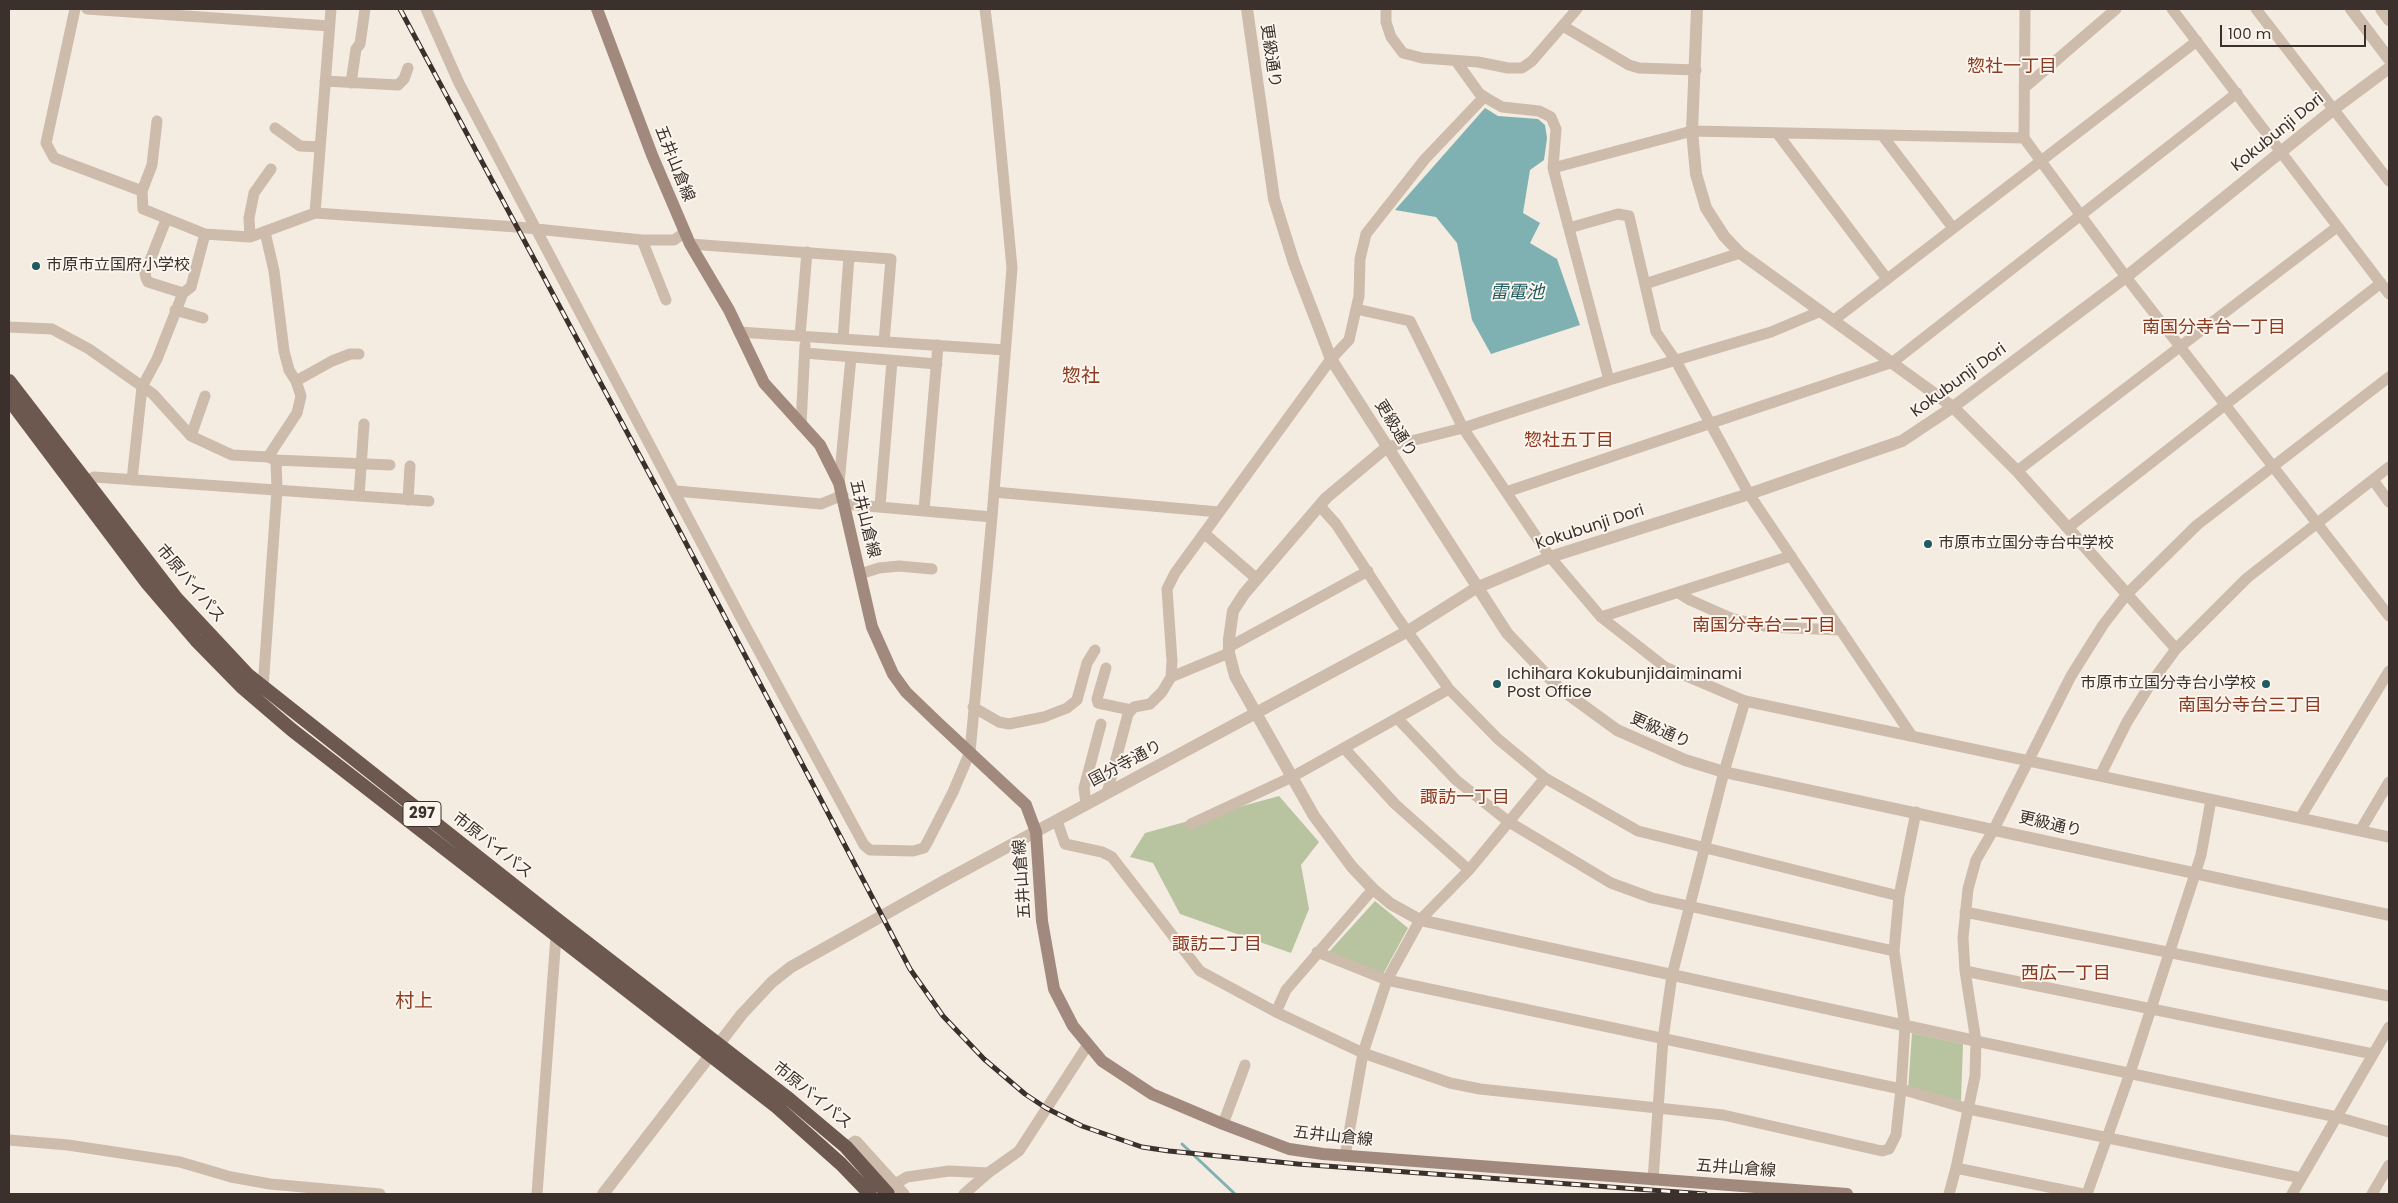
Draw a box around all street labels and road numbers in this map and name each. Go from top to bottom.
street label: 更級通り [1256,23,1284,89]
street label: Kokubunji Dori [2228,90,2328,176]
street label: 五井山倉線 [650,123,698,205]
street label: Kokubunji Dori [1908,340,2010,422]
street label: 更級通り [1370,397,1420,461]
street label: 五井山倉線 [845,478,883,560]
street label: Kokubunji Dori [1533,501,1647,555]
street label: 市原バイパス [152,541,228,627]
street label: 更級通り [1627,709,1693,753]
street label: 国分寺通り [1086,737,1166,791]
road number: 297 [403,802,441,826]
street label: 更級通り [2017,808,2083,842]
street label: 市原バイパス [448,809,536,883]
street label: 五井山倉線 [1011,838,1035,920]
street label: 市原バイパス [769,1058,855,1134]
street label: 五井山倉線 [1292,1123,1374,1151]
street label: 五井山倉線 [1695,1157,1777,1181]

